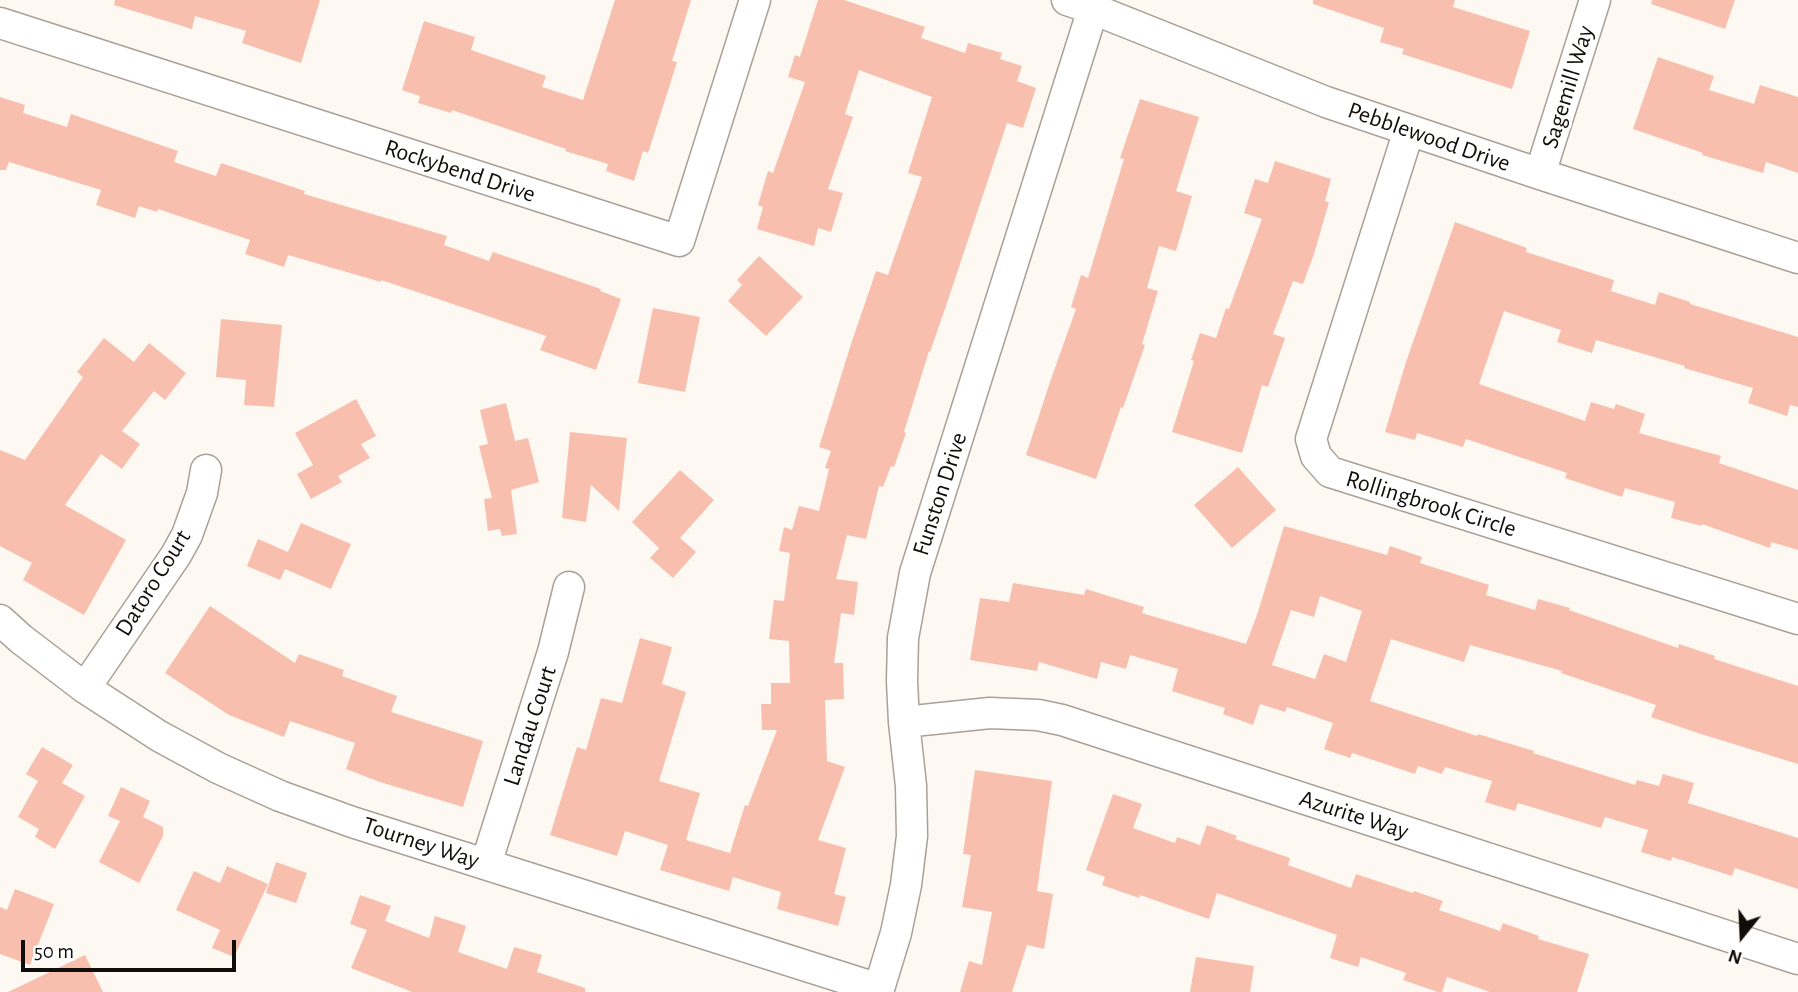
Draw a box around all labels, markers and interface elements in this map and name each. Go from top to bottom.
street label: Sagemill Way [1536,22,1600,152]
street label: Pebblewood Drive [1344,96,1514,178]
street label: Rockybend Drive [381,133,539,209]
street label: Funston Drive [907,429,973,559]
street label: Rollingbrook Circle [1342,464,1520,544]
street label: Datoro Court [109,524,197,642]
street label: Landau Court [497,663,563,789]
street label: Azurite Way [1296,784,1412,846]
street label: Tourney Way [359,811,483,875]
north arrow [1707,901,1777,971]
scale bar [24,926,240,970]
text: 50 m [34,941,74,962]
text: N [1726,945,1745,968]

